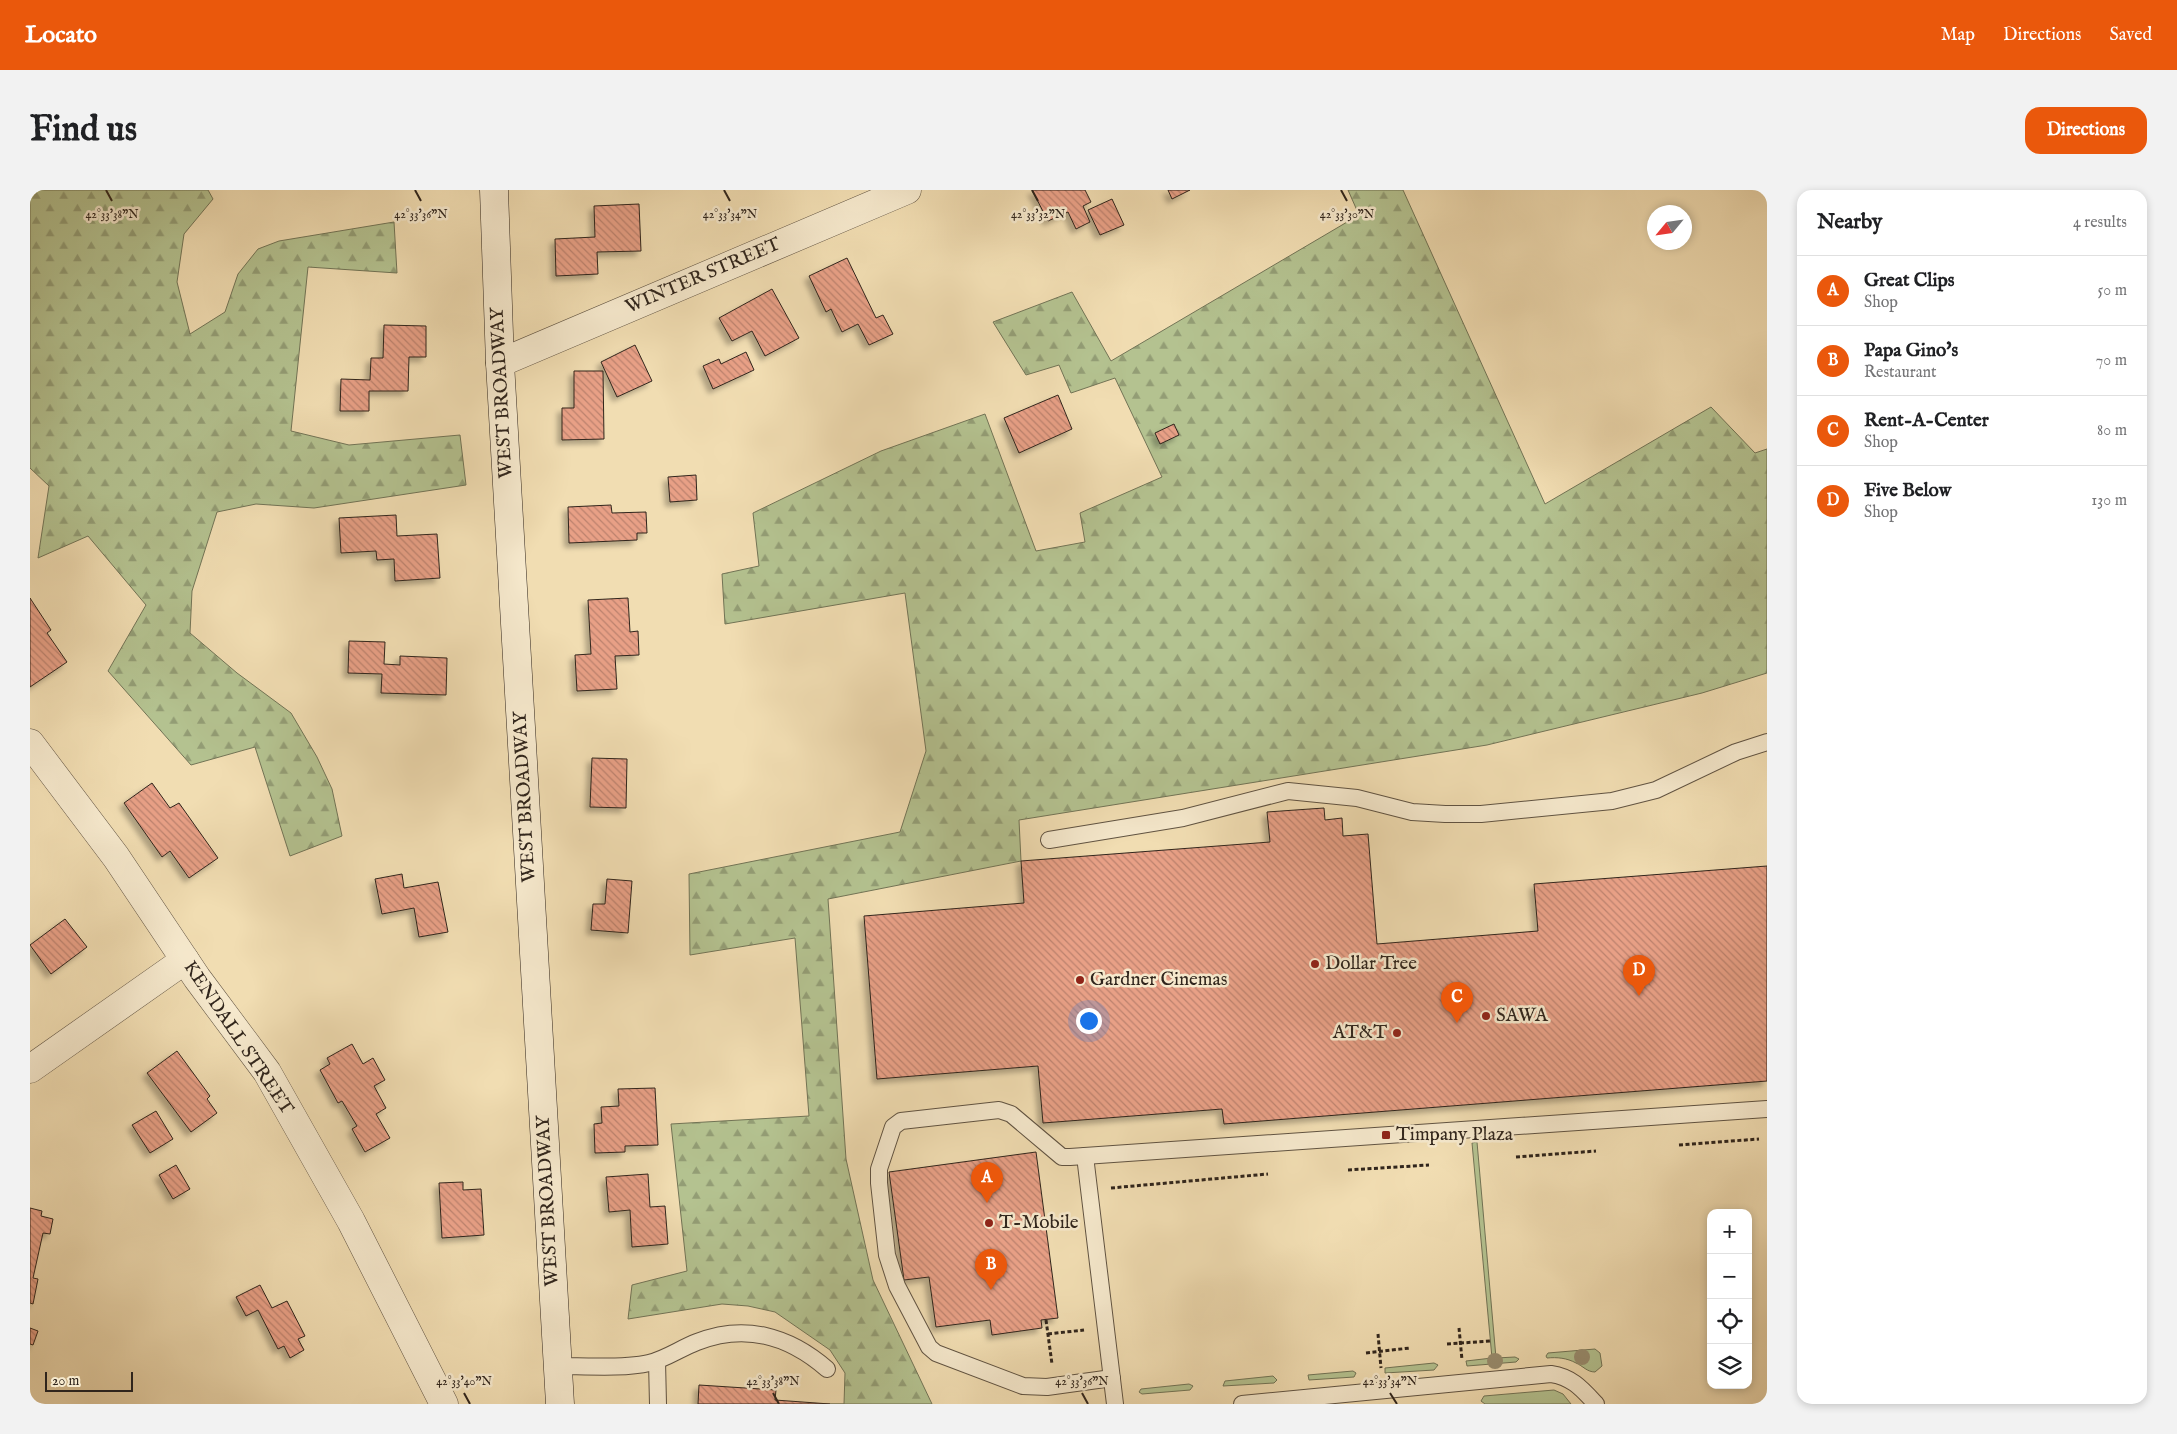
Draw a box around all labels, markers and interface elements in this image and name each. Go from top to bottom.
text: Locato [25,20,97,51]
text: Map [1941,24,1975,47]
text: Directions [2003,24,2081,47]
text: Saved [2109,24,2152,47]
button: Directions [2025,107,2147,154]
text: Find us [30,108,137,153]
north arrow [1647,205,1692,250]
text: 42°33'38"N [85,207,139,222]
text: 42°33'36"N [394,207,448,222]
text: 42°33'34"N [703,207,758,222]
text: 42°33'32"N [1011,207,1066,222]
text: 42°33'30"N [1320,207,1375,222]
text: Nearby [1817,209,1882,236]
text: 4 results [2073,213,2127,233]
street label: WINTER STREET [622,232,784,320]
text: Great Clips [1864,269,1954,293]
text: A [1828,281,1838,301]
text: 50 m [2098,281,2127,301]
text: Shop [1864,293,1898,313]
street label: WEST BROADWAY [485,306,518,479]
text: Papa Gino's [1864,339,1958,363]
text: B [1828,351,1838,371]
text: 70 m [2096,351,2127,371]
text: Restaurant [1864,363,1937,383]
text: Rent-A-Center [1864,409,1989,433]
text: C [1827,421,1839,441]
text: 80 m [2097,421,2127,441]
text: Shop [1864,433,1898,453]
text: Five Below [1864,479,1951,503]
text: D [1827,491,1839,511]
text: 130 m [2091,491,2127,511]
text: Shop [1864,503,1898,523]
street label: WEST BROADWAY [508,710,541,883]
place label: Dollar Tree [1325,952,1417,976]
pin: D [1623,955,1655,996]
street label: KENDALL STREET [178,957,298,1120]
marker: Dollar Tree [1309,958,1321,970]
place label: Gardner Cinemas [1090,968,1227,992]
marker: Gardner Cinemas [1074,974,1086,986]
pin: C [1441,982,1473,1023]
place label: SAWA [1496,1004,1549,1028]
your location [1076,1008,1102,1034]
marker: SAWA [1480,1010,1492,1022]
place label: AT&T [1332,1021,1387,1045]
marker: AT&T [1391,1027,1403,1039]
street label: WEST BROADWAY [531,1114,564,1287]
place label: Timpany Plaza [1396,1123,1514,1147]
marker: Timpany Plaza [1380,1129,1392,1141]
pin: A [971,1162,1003,1203]
map controls [1707,1209,1752,1389]
button: + [1707,1209,1752,1254]
place label: T-Mobile [999,1211,1079,1235]
marker: T-Mobile [983,1217,995,1229]
pin: B [975,1249,1007,1290]
button: − [1707,1254,1752,1299]
button: locate [1707,1299,1752,1344]
button: layers [1707,1344,1752,1389]
scale bar [45,1369,132,1392]
text: 20 m [52,1372,79,1390]
text: 42°33'40"N [436,1374,492,1389]
text: 42°33'38"N [746,1374,800,1389]
text: 42°33'36"N [1055,1374,1109,1389]
text: 42°33'34"N [1363,1374,1418,1389]

